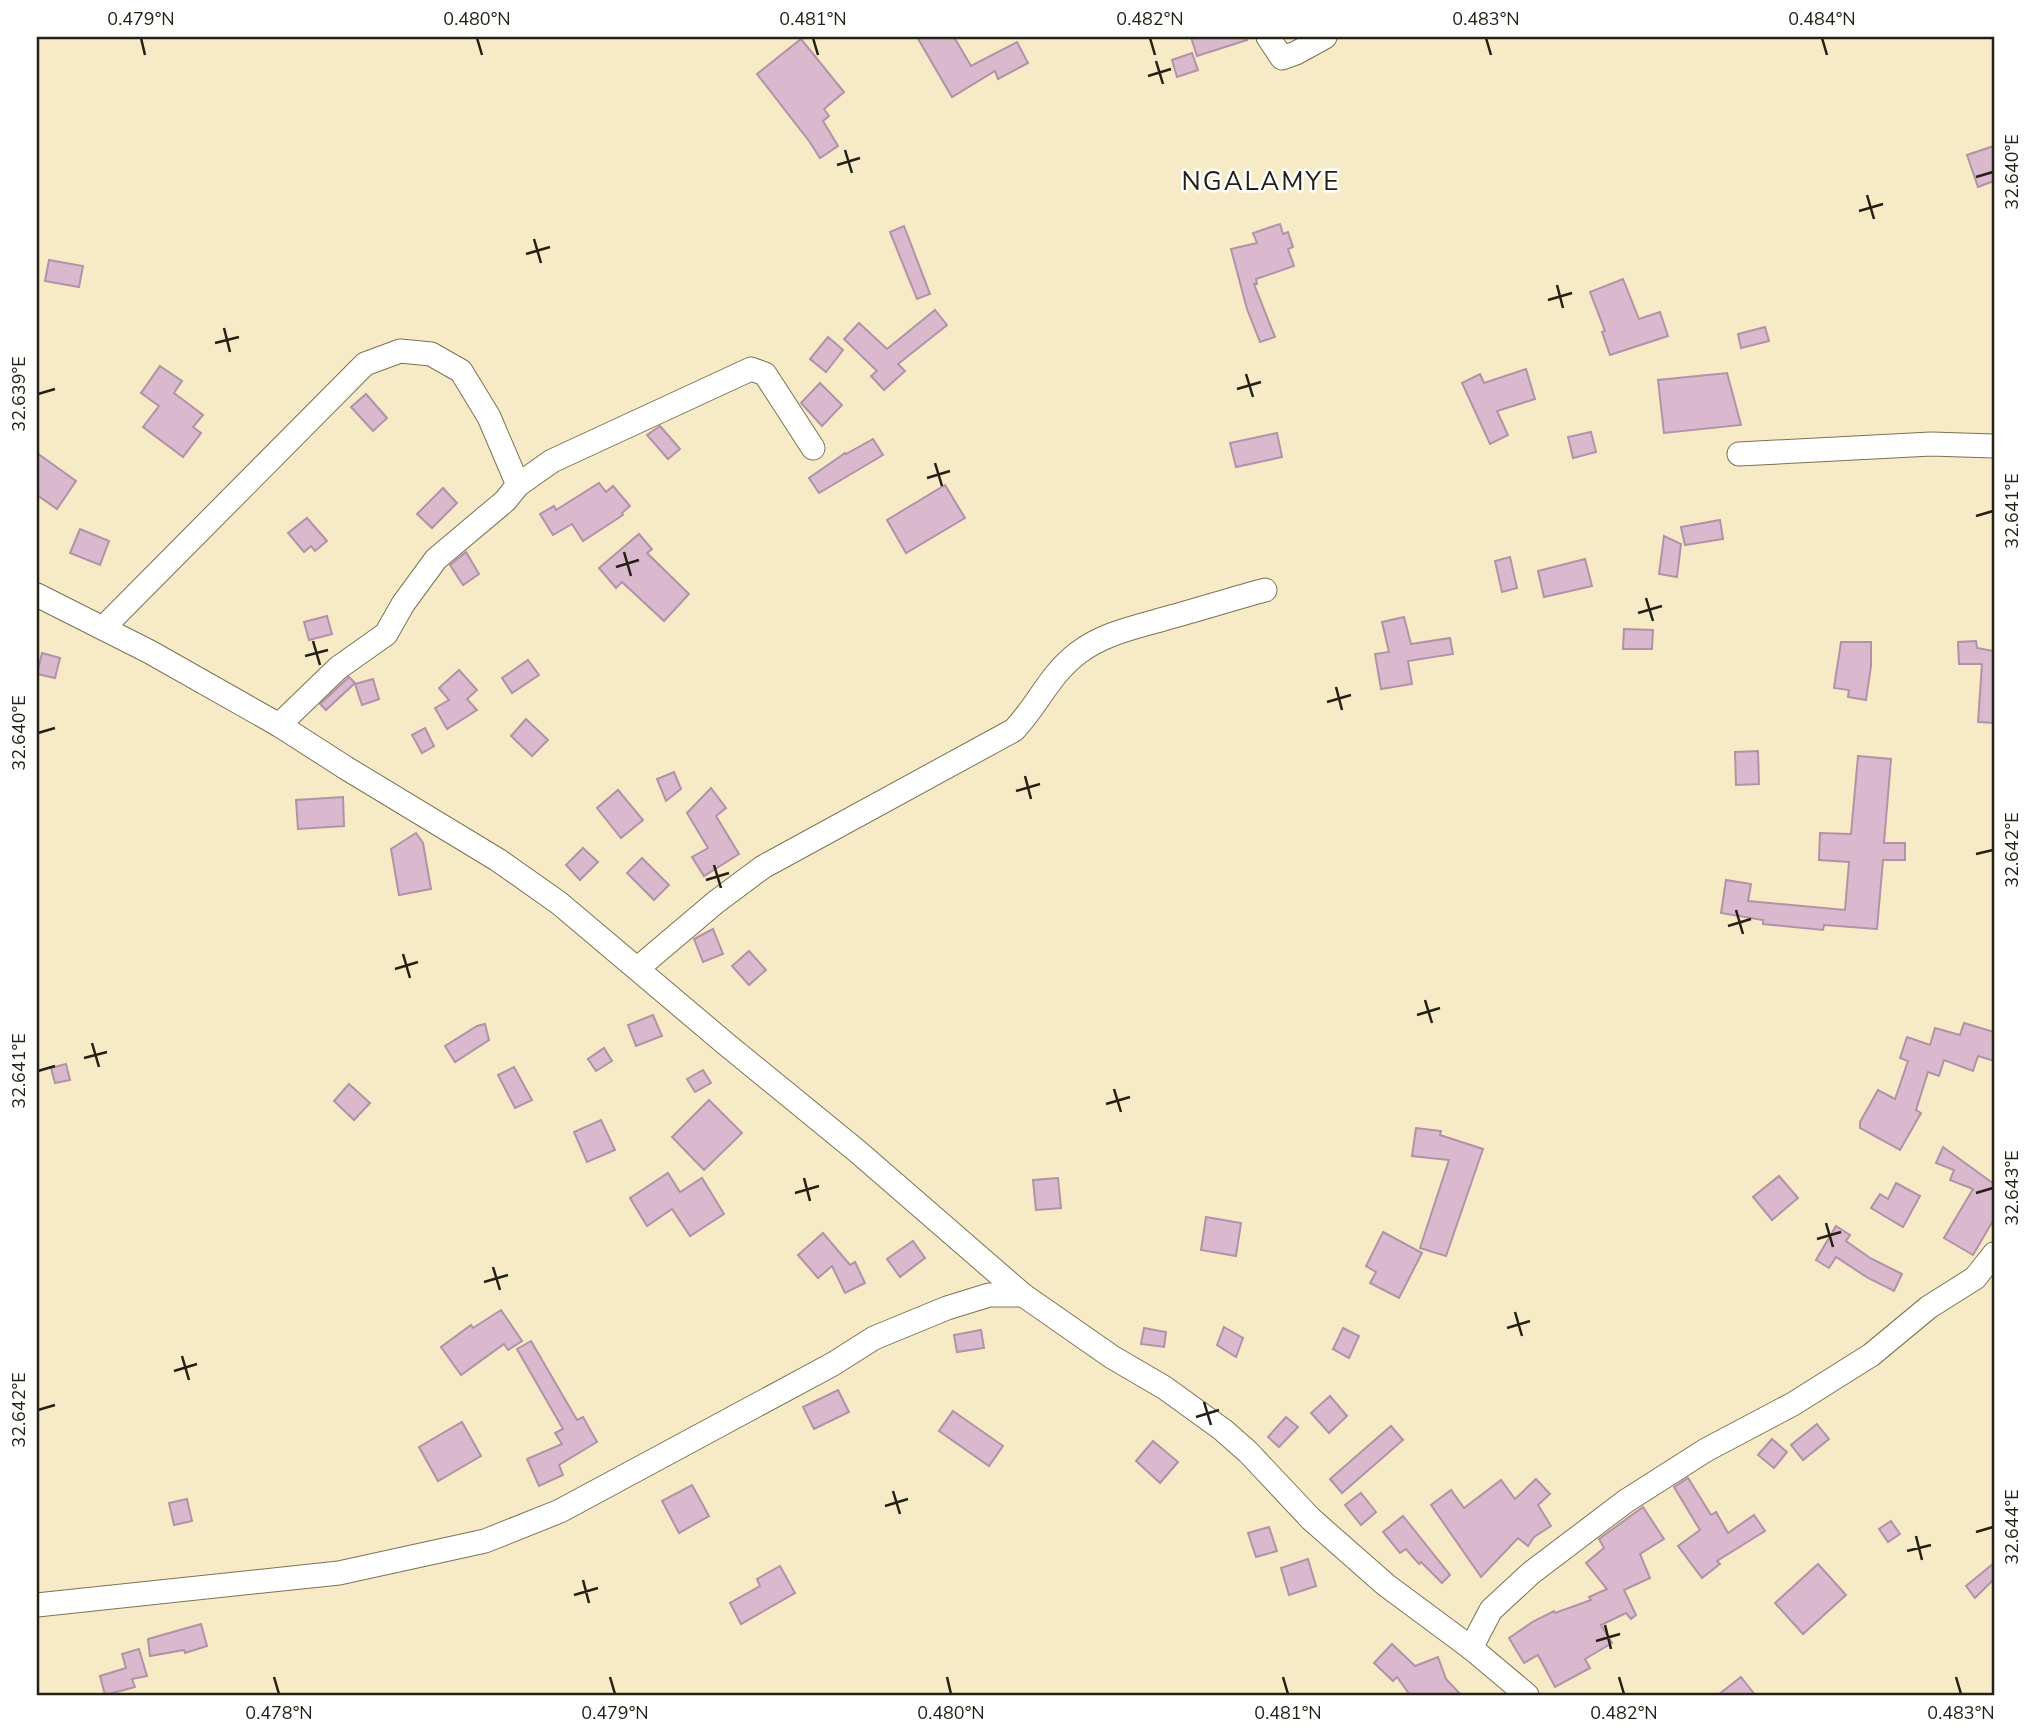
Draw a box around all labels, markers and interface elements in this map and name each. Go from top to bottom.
text: 0.479°N [107,7,175,31]
text: 0.480°N [443,7,511,31]
text: 0.481°N [779,7,847,31]
text: 0.482°N [1116,7,1184,31]
text: 0.483°N [1452,7,1520,31]
text: 0.484°N [1788,7,1856,31]
text: 32.640°E [2000,134,2024,210]
district label: NGALAMYE [1182,164,1340,199]
text: 32.639°E [7,356,31,432]
text: 32.641°E [2000,473,2024,549]
text: 32.640°E [7,695,31,771]
text: 32.642°E [2000,812,2024,888]
text: 32.641°E [7,1033,31,1109]
text: 32.643°E [2000,1150,2024,1226]
text: 32.642°E [7,1372,31,1448]
text: 32.644°E [2000,1489,2024,1565]
text: 0.478°N [245,1701,313,1725]
text: 0.479°N [581,1701,649,1725]
text: 0.480°N [917,1701,985,1725]
text: 0.481°N [1254,1701,1322,1725]
text: 0.482°N [1590,1701,1658,1725]
text: 0.483°N [1927,1701,1995,1725]

